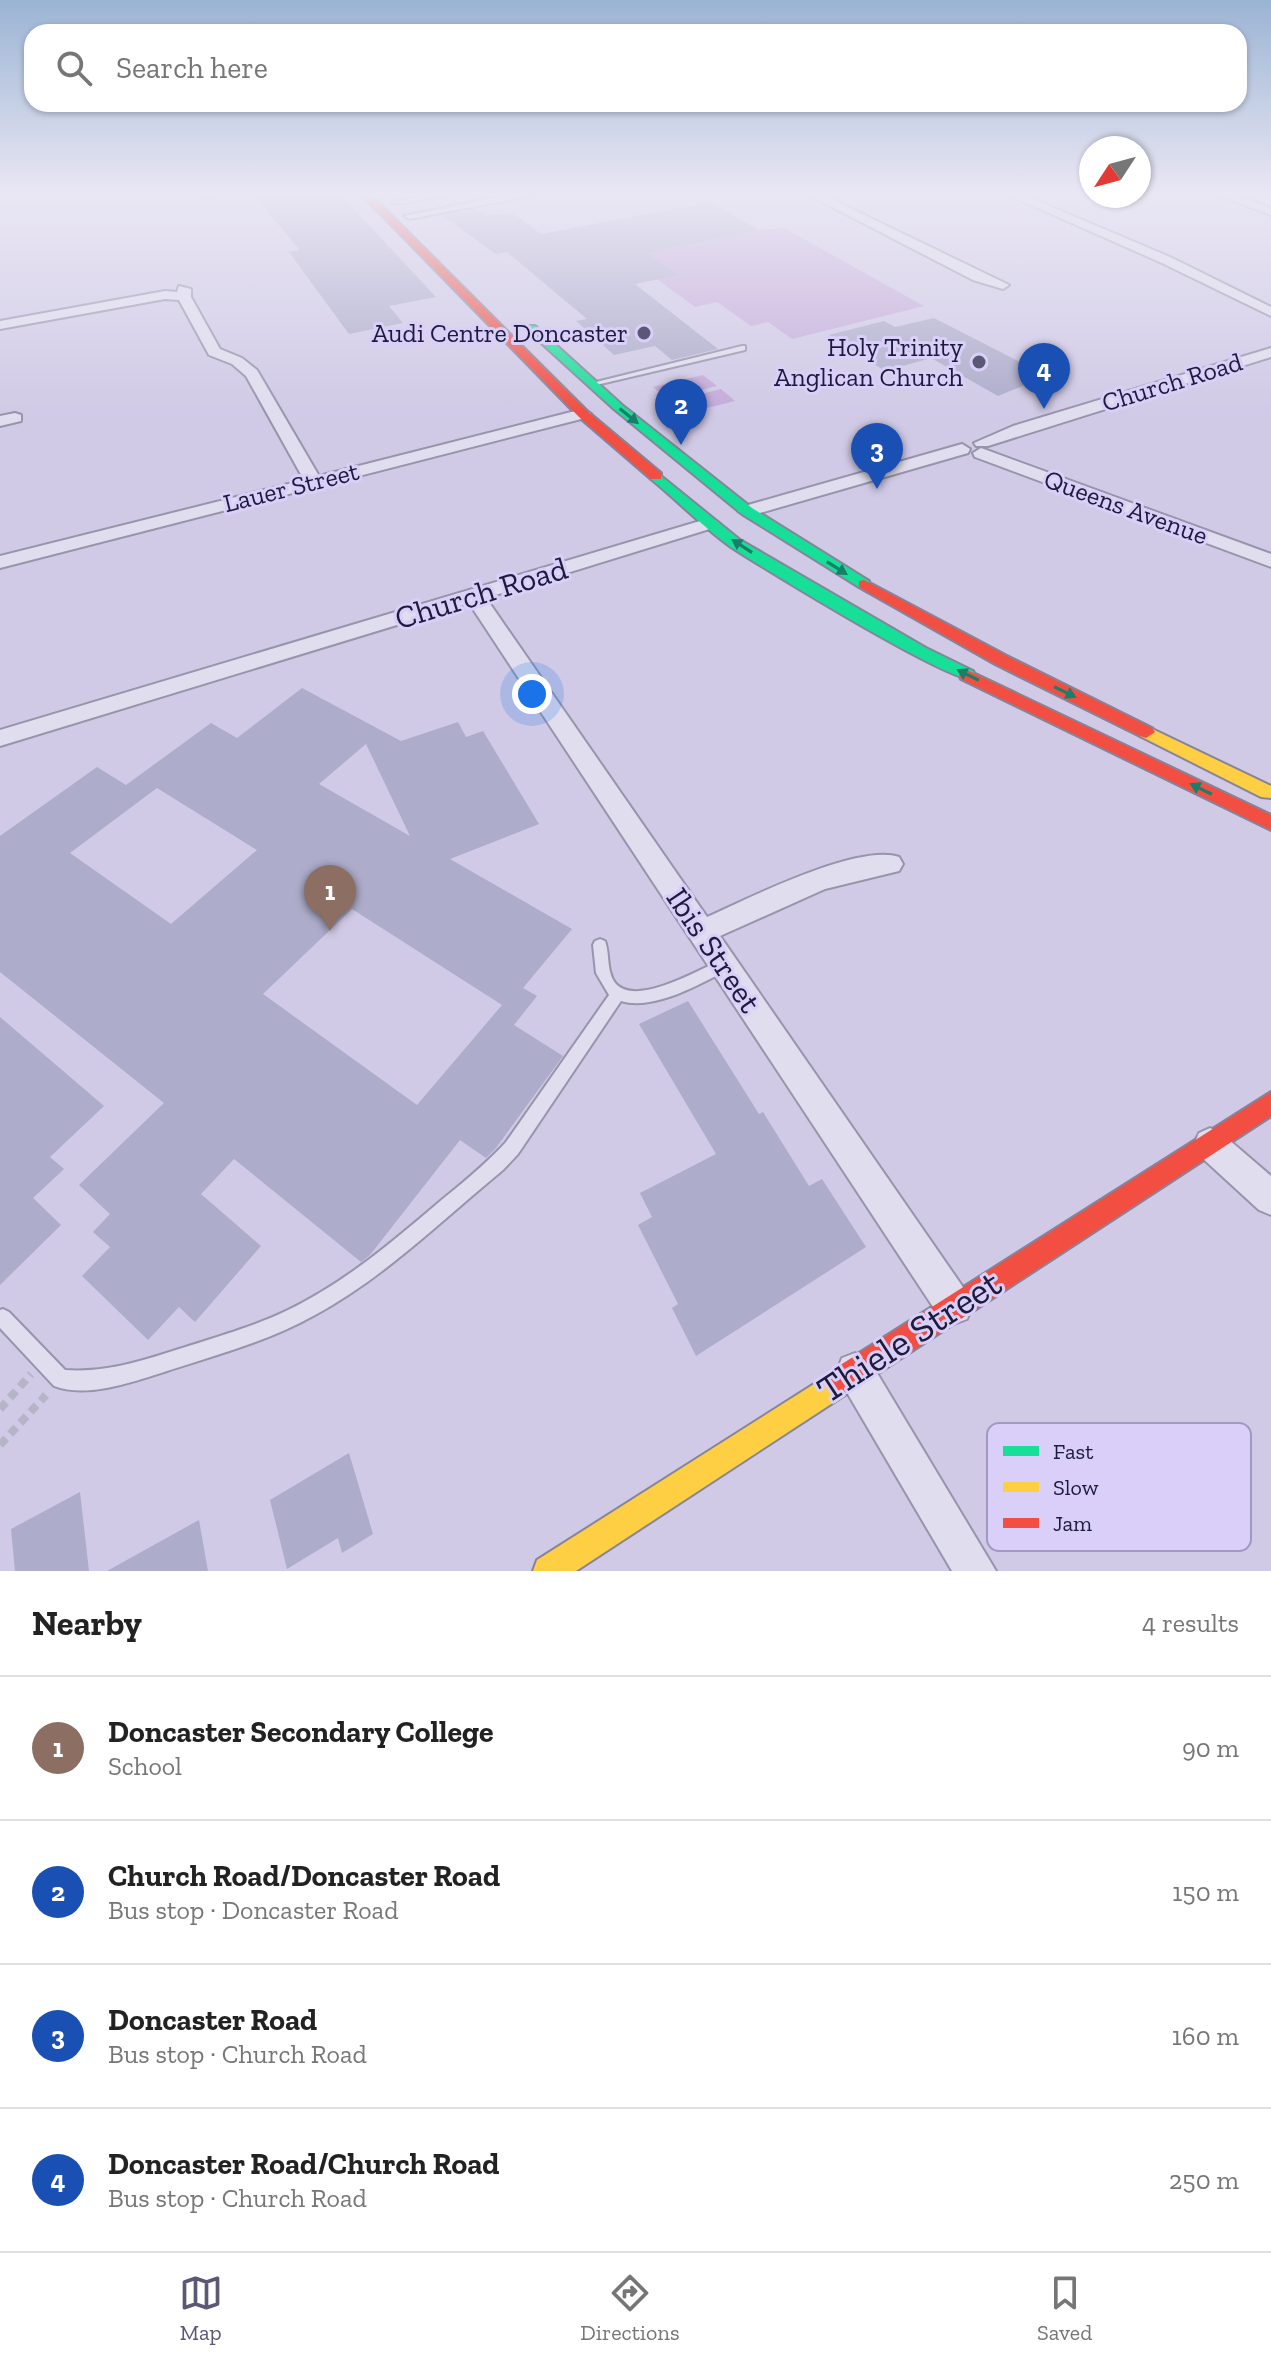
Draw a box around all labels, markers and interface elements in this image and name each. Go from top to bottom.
search box [24,24,1247,112]
icon: search [52,46,96,90]
text: Search here [116,50,268,86]
north arrow [1079,136,1151,208]
place label: Audi Centre Doncaster [372,317,628,349]
marker: Audi Centre Doncaster [635,324,653,342]
place label: Holy Trinity Anglican Church [774,331,964,393]
pin: 4 [1018,343,1070,409]
street label: Church Road [1098,346,1246,418]
marker: Holy Trinity Anglican Church [970,353,988,371]
pin: 2 [655,379,707,445]
one-way arrow [619,407,639,424]
pin: 3 [851,423,903,489]
street label: Lauer Street [220,455,362,519]
street label: Queens Avenue [1040,463,1212,551]
one-way arrow [731,539,752,554]
street label: Church Road [390,549,572,637]
one-way arrow [826,560,847,575]
one-way arrow [956,668,979,681]
your location [512,674,552,714]
one-way arrow [1053,685,1076,698]
one-way arrow [1189,782,1213,796]
pin: 1 [304,865,356,931]
street label: Ibis Street [659,881,770,1020]
street label: Thiele Street [808,1260,1010,1412]
legend [987,1423,1251,1551]
text: Fast [1053,1438,1094,1465]
text: Slow [1053,1474,1099,1501]
text: Jam [1053,1510,1092,1537]
text: Nearby [32,1603,142,1644]
text: 4 results [1142,1607,1239,1639]
text: Doncaster Secondary College [108,1714,494,1750]
text: 1 [53,1732,63,1764]
text: 90 m [1182,1732,1239,1764]
text: School [108,1750,182,1782]
text: Church Road/Doncaster Road [108,1858,500,1894]
text: 2 [51,1876,65,1908]
text: 150 m [1172,1876,1239,1908]
text: Bus stop · Doncaster Road [108,1894,398,1926]
text: Doncaster Road [108,2002,317,2038]
text: 3 [51,2020,65,2052]
text: 160 m [1172,2020,1239,2052]
text: Bus stop · Church Road [108,2038,367,2070]
text: Doncaster Road/Church Road [108,2146,499,2182]
text: 4 [51,2164,65,2196]
text: 250 m [1169,2164,1239,2196]
text: Bus stop · Church Road [108,2182,367,2214]
tab: Map [179,2271,223,2346]
tab: Directions [580,2271,680,2346]
tab: Saved [1037,2271,1092,2346]

